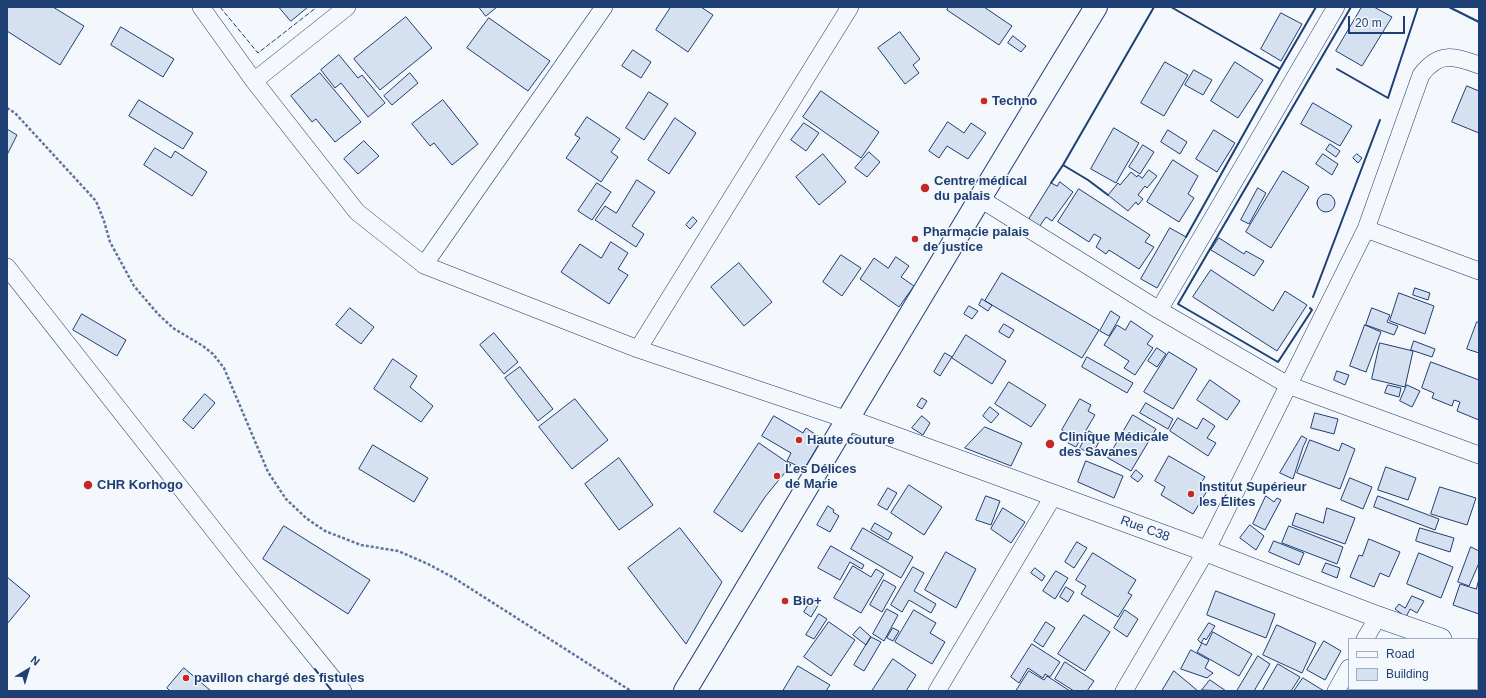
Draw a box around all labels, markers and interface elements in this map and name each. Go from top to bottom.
scale bar [1350,8,1407,34]
text: 20 m [1355,16,1382,30]
place label: Techno [992,93,1037,109]
marker: Techno [979,96,989,106]
place label: Centre médical du palais [934,173,1027,204]
marker: Centre médical du palais [919,182,931,194]
place label: Pharmacie palais de justice [923,224,1029,255]
marker: Pharmacie palais de justice [910,234,920,244]
place label: Clinique Médicale des Savanes [1059,429,1169,460]
place label: Haute couture [807,432,894,448]
marker: Haute couture [794,435,804,445]
marker: Clinique Médicale des Savanes [1044,438,1056,450]
place label: Les Délices de Marie [785,461,857,492]
marker: Les Délices de Marie [772,471,782,481]
place label: CHR Korhogo [97,477,183,493]
marker: CHR Korhogo [82,479,94,491]
place label: Institut Supérieur les Élites [1199,479,1307,510]
marker: Institut Supérieur les Élites [1186,489,1196,499]
street label: Rue C38 [1118,513,1172,545]
place label: Bio+ [793,593,822,609]
marker: Bio+ [780,596,790,606]
legend [1348,638,1478,690]
text: Road [1386,647,1415,661]
north arrow [8,650,48,690]
text: N [29,653,42,668]
text: Building [1386,667,1429,681]
place label: pavillon chargé des fistules [194,670,364,686]
marker: pavillon chargé des fistules [181,673,191,683]

